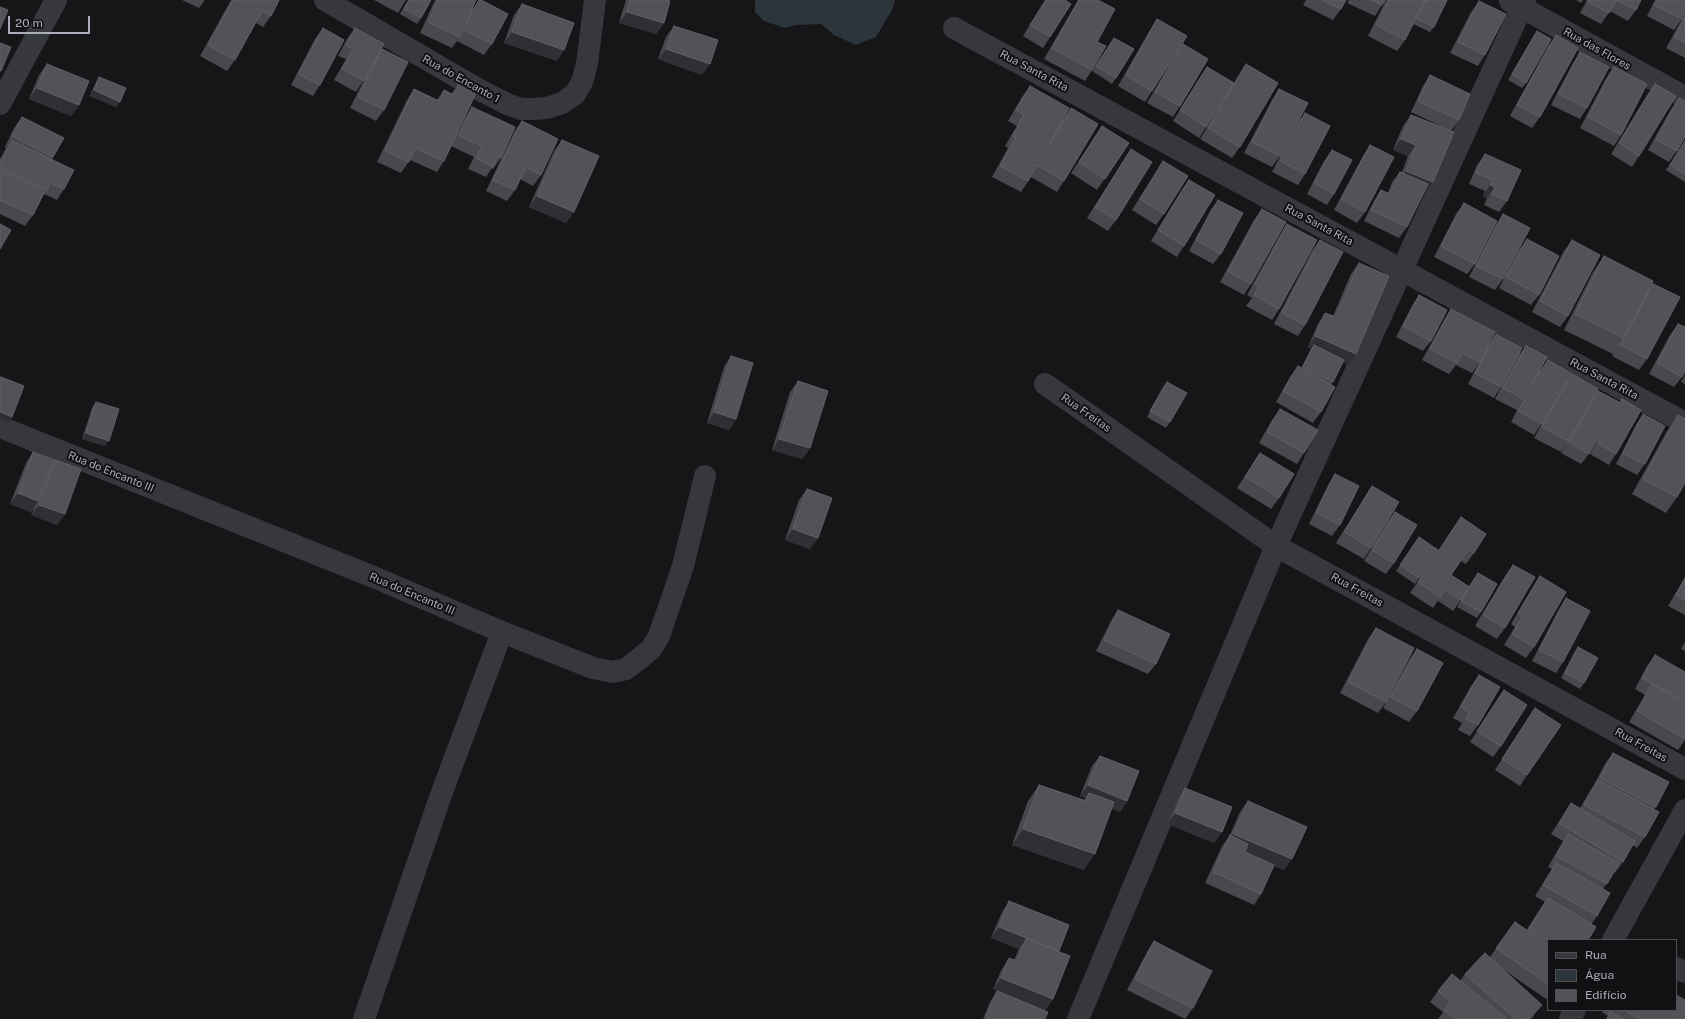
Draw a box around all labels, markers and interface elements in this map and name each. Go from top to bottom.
scale bar [10,8,92,34]
text: 20 m [15,16,43,30]
street label: Rua das Flores [1561,25,1633,73]
street label: Rua Santa Rita [998,47,1070,95]
street label: Rua do Encanto 1 [420,52,502,106]
street label: Rua Santa Rita [1283,201,1355,249]
street label: Rua Santa Rita [1568,355,1640,403]
street label: Rua Freitas [1058,391,1114,435]
street label: Rua do Encanto III [66,449,156,495]
street label: Rua do Encanto III [367,570,457,618]
street label: Rua Freitas [1328,570,1386,610]
street label: Rua Freitas [1612,725,1670,765]
legend [1547,939,1677,1011]
text: Rua [1585,948,1607,962]
text: Água [1585,968,1614,982]
text: Edifício [1585,988,1626,1002]

